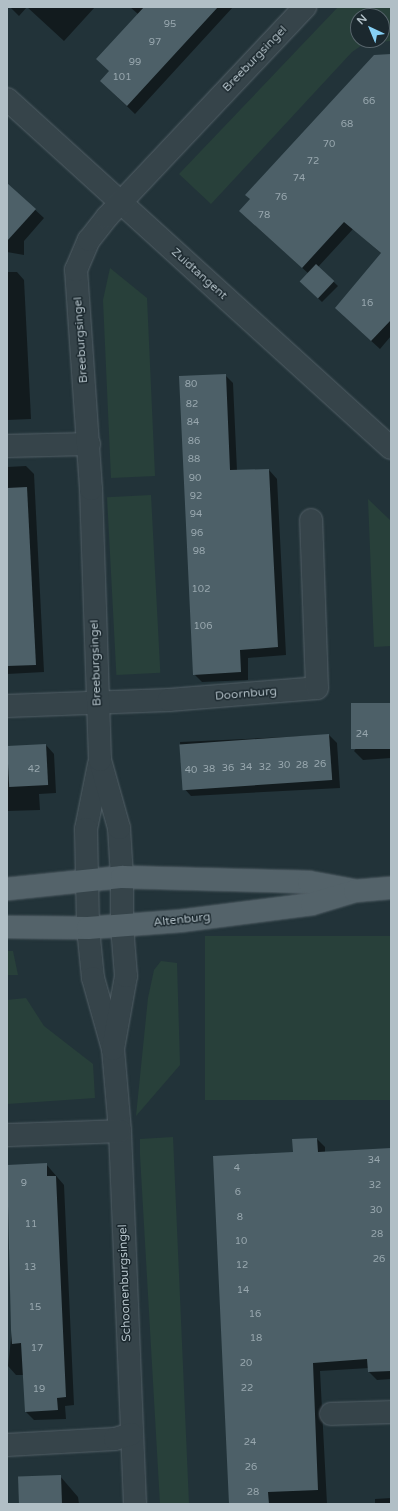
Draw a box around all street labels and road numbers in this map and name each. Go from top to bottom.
street label: Breeburgsingel [220,23,290,95]
street label: Zuidtangent [168,245,230,303]
street label: Breeburgsingel [71,296,91,384]
street label: Breeburgsingel [87,620,105,706]
street label: Doornburg [214,684,278,704]
street label: Altenburg [153,910,211,930]
street label: Schoonenburgsingel [116,1224,134,1342]

